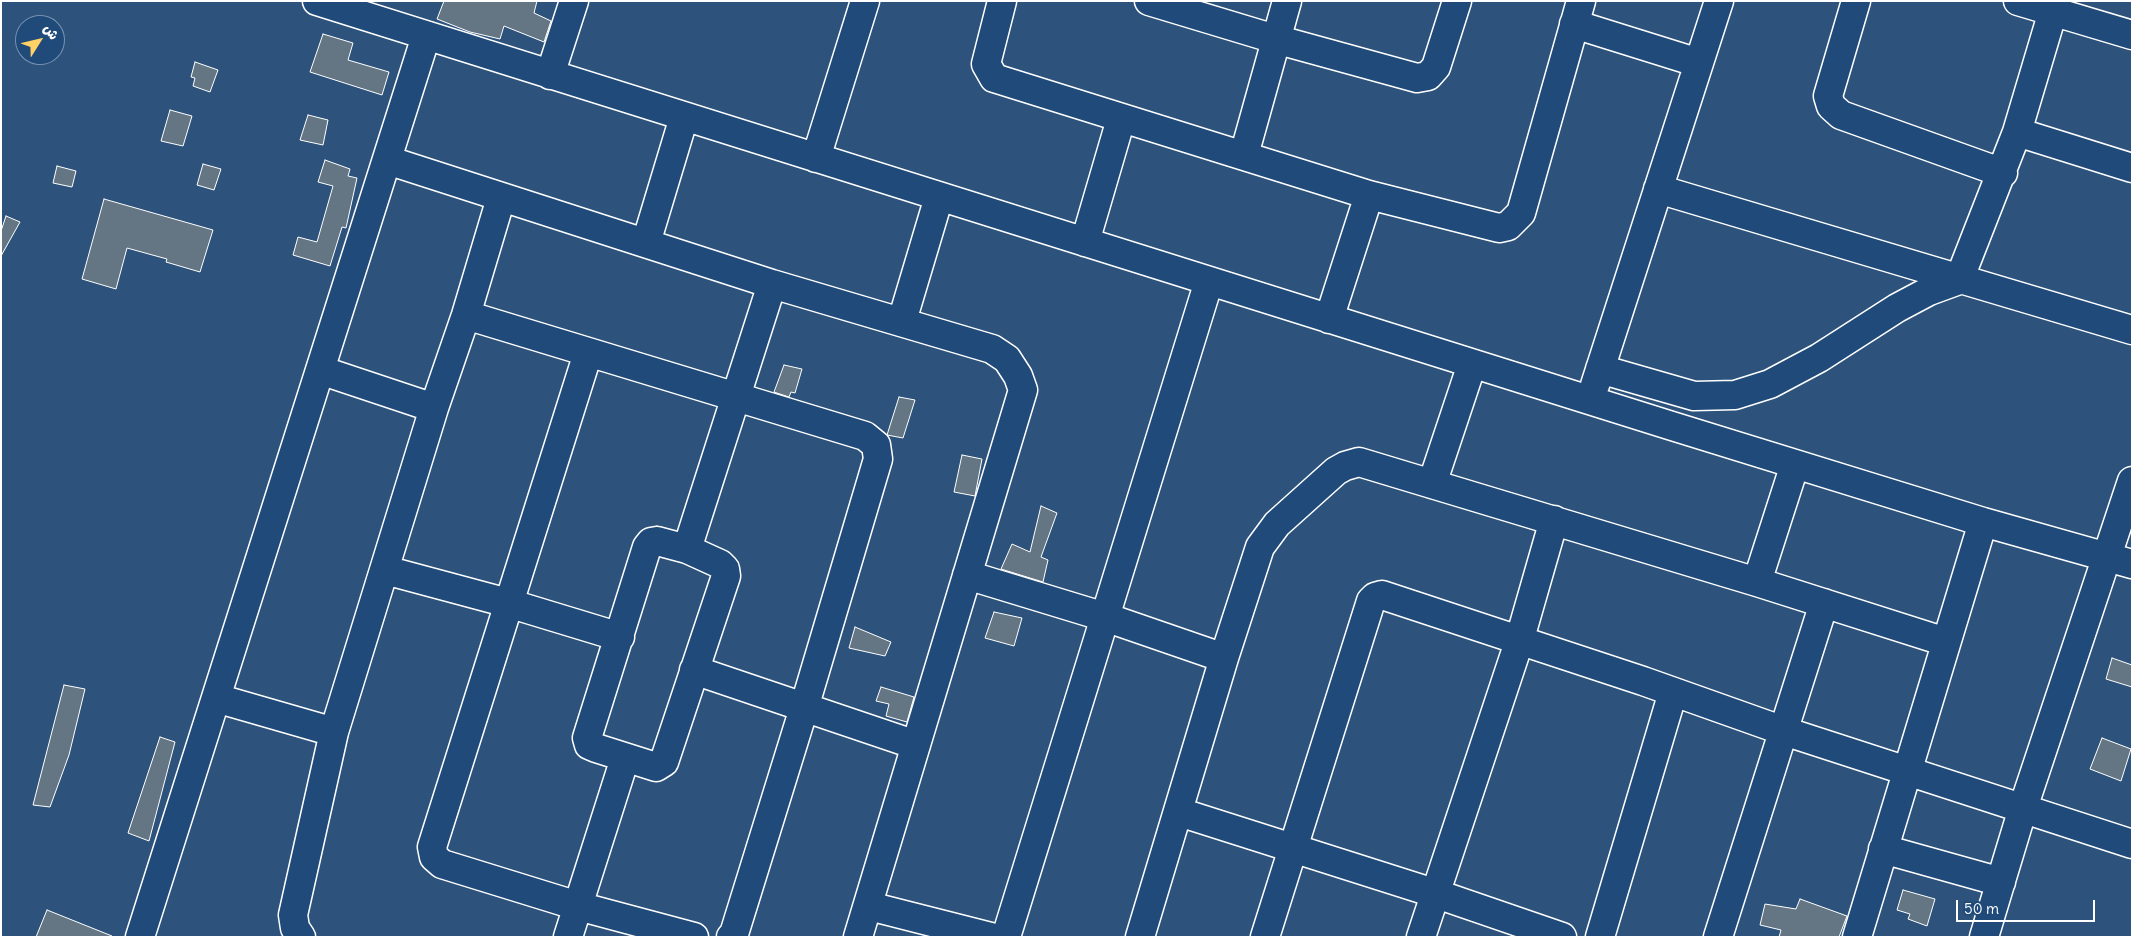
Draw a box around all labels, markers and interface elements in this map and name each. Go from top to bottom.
north arrow [15,15,65,65]
text: ش [40,20,63,43]
scale bar [1958,890,2097,922]
text: 50 m [1964,899,1999,918]

